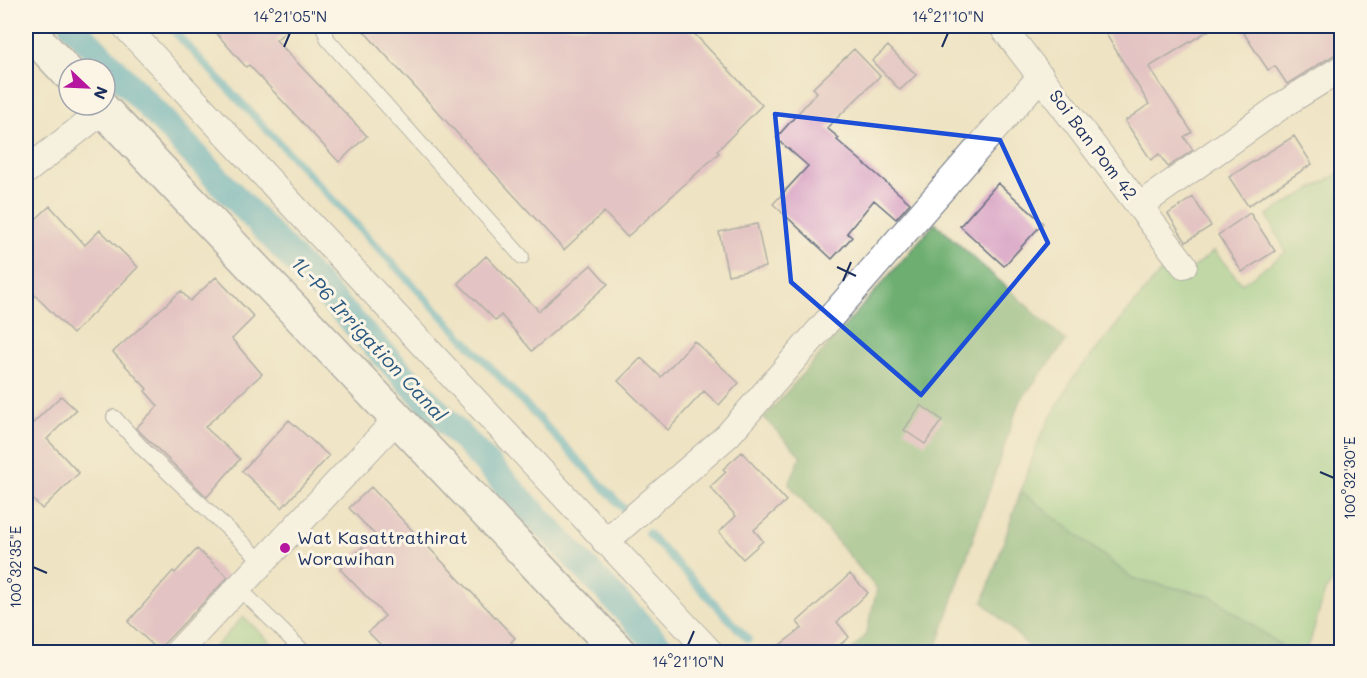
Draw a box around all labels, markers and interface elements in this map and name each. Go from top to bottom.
text: 14°21'05"N [253,6,327,26]
text: 14°21'10"N [912,6,984,26]
north arrow [57,57,117,117]
text: N [89,83,113,103]
street label: Soi Ban Pom 42 [1044,84,1143,205]
water label: 1L-P6 Irrigation Canal [286,250,453,427]
text: 100°32'30"E [1339,436,1359,520]
text: 100°32'35"E [5,525,25,608]
place label: Wat Kasattrathirat Worawihan [297,525,468,570]
marker: Wat Kasattrathirat Worawihan [278,541,292,555]
text: 14°21'10"N [652,651,724,671]

